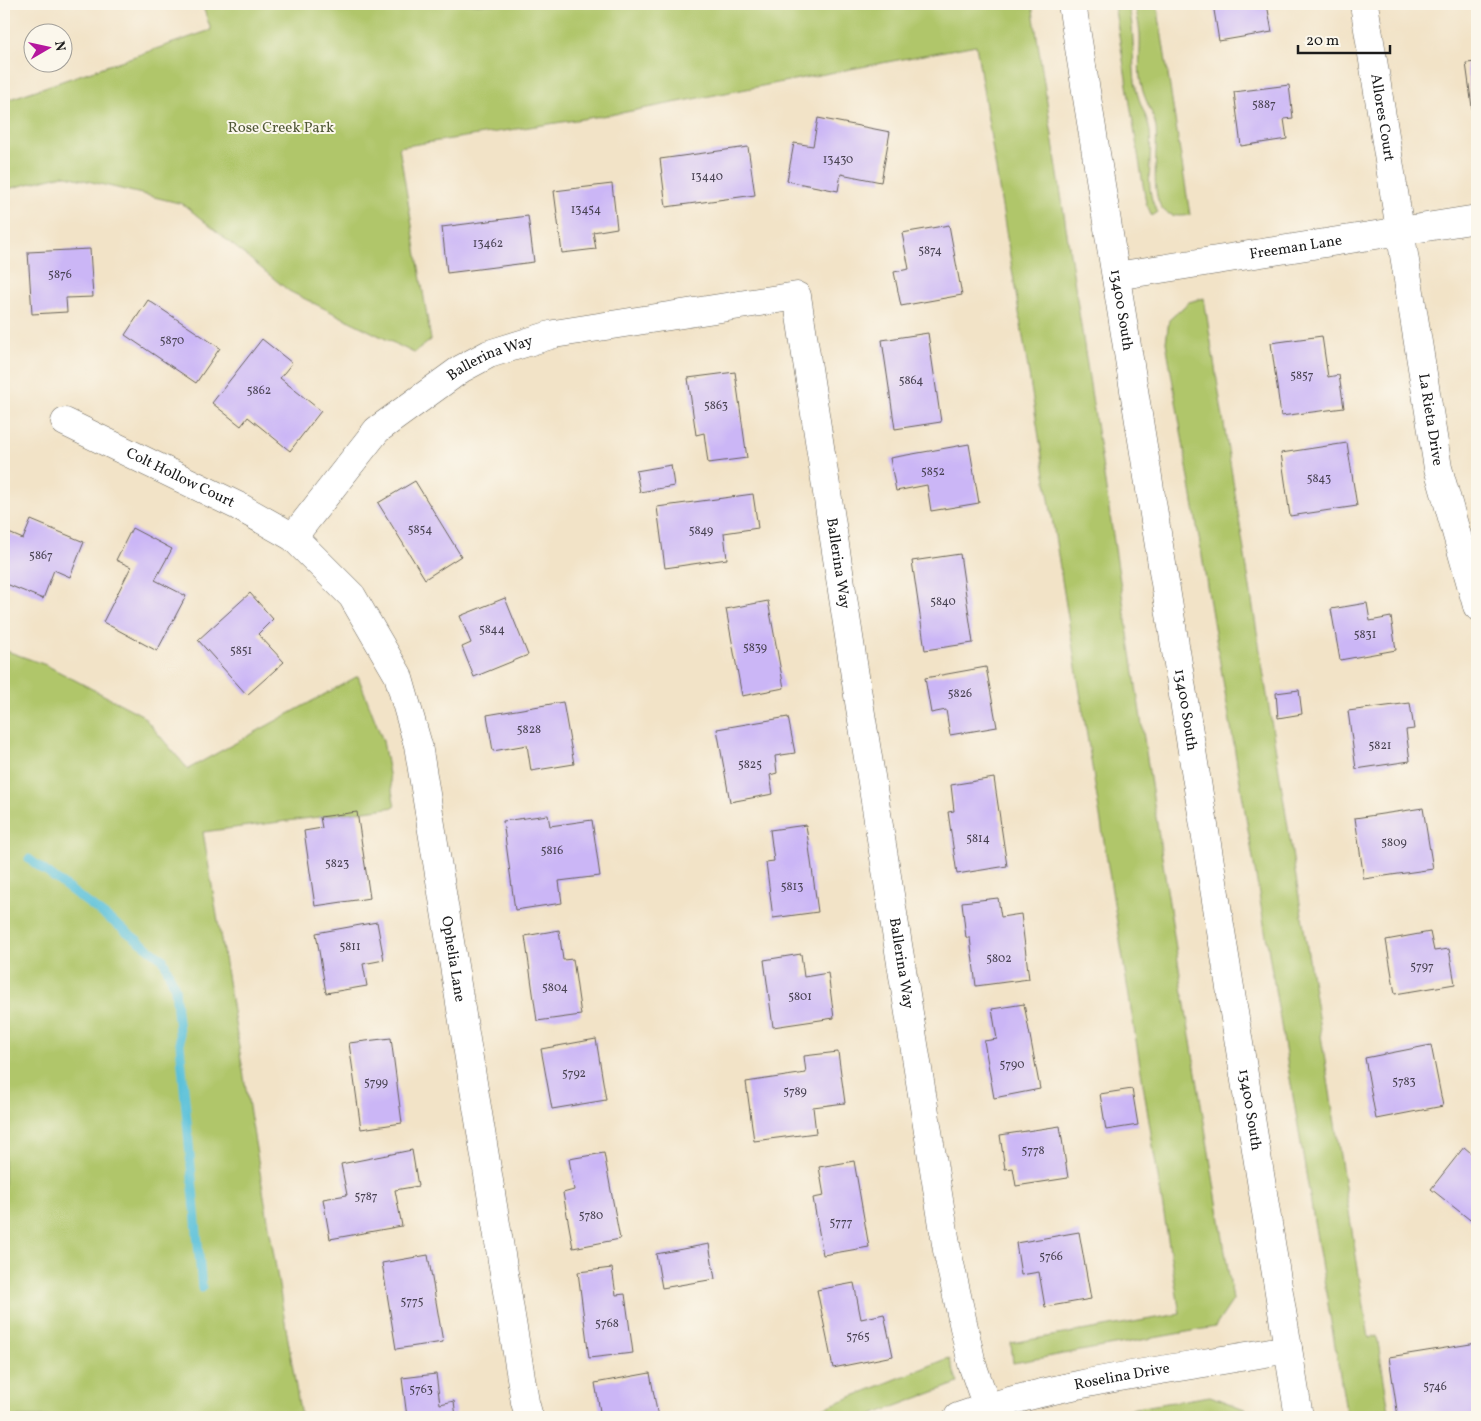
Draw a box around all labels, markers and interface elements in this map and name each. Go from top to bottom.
north arrow [22,22,72,72]
scale bar [1298,22,1391,54]
text: 20 m [1306,31,1339,52]
text: N [49,40,70,53]
street label: Allores Court [1365,72,1399,163]
house number: 5887 [1252,97,1276,113]
park label: Rose Creek Park [228,118,334,139]
house number: 13430 [823,152,853,168]
house number: 13440 [691,169,723,185]
house number: 13454 [571,202,601,218]
street label: Freeman Lane [1248,230,1343,265]
house number: 13462 [473,236,503,252]
house number: 5874 [918,243,942,259]
house number: 5876 [48,267,72,283]
street label: 13400 South [1104,268,1138,353]
street label: Ballerina Way [443,331,535,386]
house number: 5870 [160,333,184,349]
house number: 5857 [1290,368,1314,384]
street label: La Rieta Drive [1413,372,1448,467]
house number: 5864 [899,373,923,389]
house number: 5862 [247,383,271,399]
house number: 5863 [704,398,728,414]
street label: Colt Hollow Court [122,443,238,513]
house number: 5852 [921,464,945,480]
house number: 5843 [1307,471,1331,487]
street label: Ballerina Way [820,516,855,610]
house number: 5854 [408,522,432,538]
house number: 5849 [689,523,713,539]
house number: 5867 [29,548,53,564]
house number: 5840 [930,594,956,610]
house number: 5844 [479,622,505,638]
house number: 5831 [1354,627,1376,643]
house number: 5839 [743,640,767,656]
house number: 5851 [230,643,252,659]
street label: 13400 South [1169,668,1202,752]
house number: 5826 [948,686,972,702]
house number: 5828 [517,722,541,738]
house number: 5821 [1369,738,1391,754]
house number: 5825 [738,757,762,773]
house number: 5814 [966,831,990,847]
house number: 5809 [1381,835,1407,851]
house number: 5816 [541,843,563,859]
house number: 5823 [325,856,349,872]
house number: 5813 [781,879,803,895]
street label: Ophelia Lane [436,914,470,1004]
street label: Ballerina Way [883,916,919,1010]
house number: 5811 [339,939,361,955]
house number: 5802 [986,951,1012,967]
house number: 5797 [1410,959,1434,975]
house number: 5804 [542,980,568,996]
house number: 5801 [788,989,812,1005]
house number: 5790 [999,1057,1025,1073]
house number: 5792 [562,1066,586,1082]
street label: 13400 South [1233,1067,1267,1152]
house number: 5783 [1392,1074,1416,1090]
house number: 5799 [364,1075,388,1091]
house number: 5789 [783,1084,807,1100]
house number: 5778 [1021,1143,1045,1159]
house number: 5787 [354,1189,378,1205]
house number: 5780 [579,1208,603,1224]
house number: 5777 [829,1215,853,1231]
house number: 5766 [1039,1249,1063,1265]
house number: 5775 [400,1294,424,1310]
house number: 5768 [595,1316,619,1332]
house number: 5765 [846,1329,870,1345]
street label: Roselina Drive [1072,1358,1171,1396]
house number: 5746 [1423,1379,1447,1395]
house number: 5763 [409,1382,433,1398]

